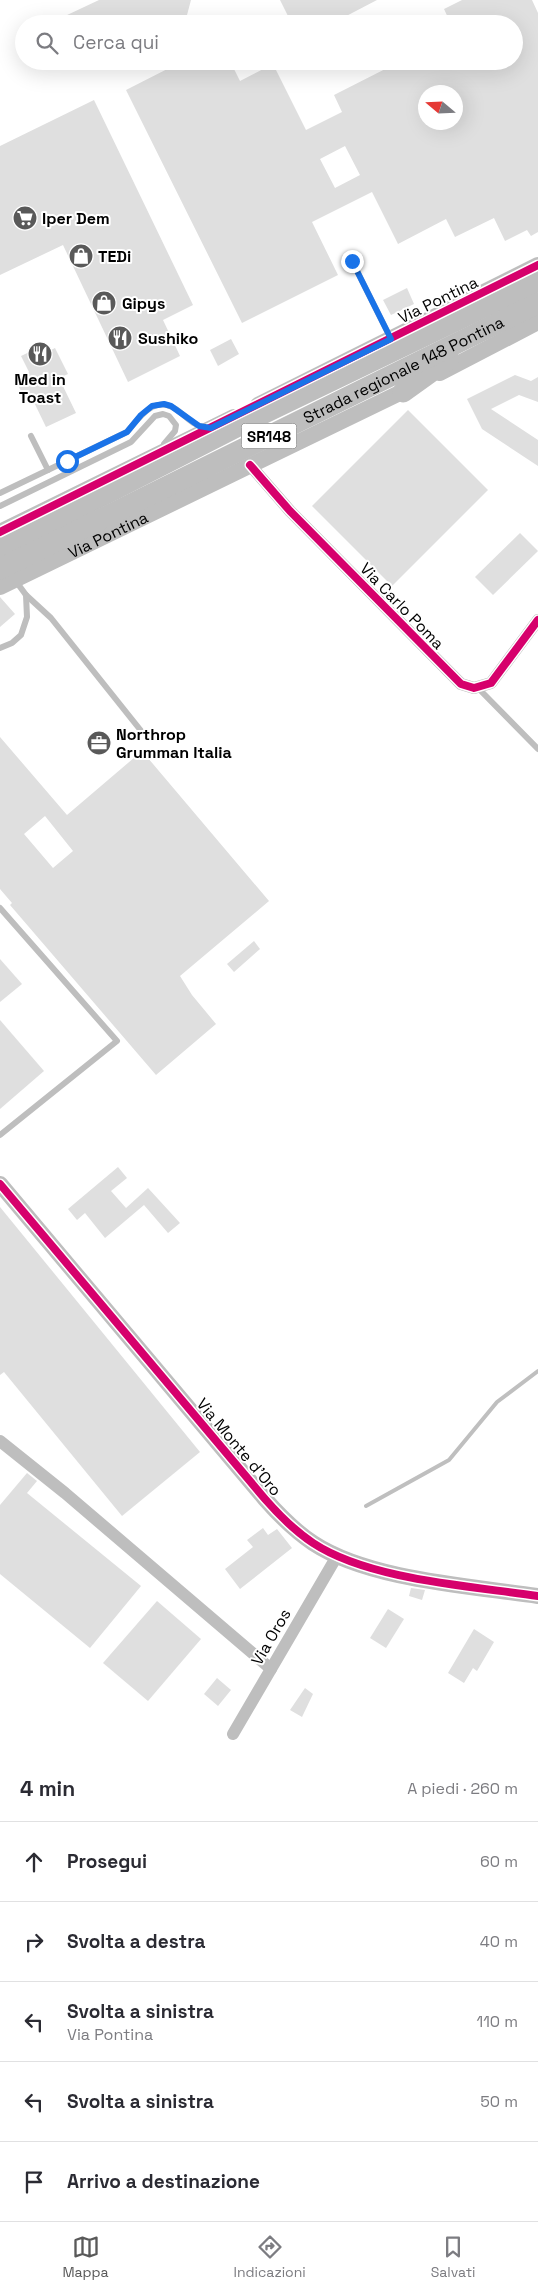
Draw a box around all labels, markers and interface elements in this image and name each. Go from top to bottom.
search box [15,15,523,70]
icon: search [33,29,61,57]
text: Cerca qui [73,30,159,55]
north arrow [418,85,463,130]
supermarket icon: Iper Dem [12,205,38,231]
place label: Iper Dem [42,208,110,229]
shop icon: TEDi [68,243,94,269]
place label: TEDi [98,246,131,267]
route end [341,250,364,273]
street label: Via Pontina [395,272,481,328]
shop icon: Gipys [91,290,117,316]
place label: Gipys [122,293,165,314]
street label: Strada regionale 148 Pontina [299,311,507,428]
restaurant icon: Sushiko [107,325,133,351]
place label: Sushiko [138,328,199,349]
restaurant icon: Med in Toast [27,341,53,367]
place label: Med in Toast [14,369,66,408]
road number: SR148 [242,424,296,448]
route start [56,450,79,473]
street label: Via Pontina [65,506,151,563]
street label: Via Carlo Poma [355,558,449,654]
place label: Northrop Grumman Italia [116,724,232,763]
office icon: Northrop Grumman Italia [86,730,112,756]
street label: Via Monte d'Oro [192,1394,286,1500]
street label: Via Oros [246,1605,296,1669]
text: 4 min [20,1775,75,1802]
text: A piedi · 260 m [407,1778,518,1799]
icon: ahead [20,1848,48,1876]
text: Prosegui [67,1849,147,1874]
text: 60 m [480,1851,518,1872]
icon: right [20,1928,48,1956]
text: Svolta a destra [67,1929,205,1954]
text: 40 m [480,1931,518,1952]
text: Svolta a sinistra [67,1999,214,2024]
icon: left [20,2008,48,2036]
text: 110 m [476,2011,518,2032]
text: Via Pontina [67,2024,153,2045]
icon: left [20,2088,48,2116]
text: Svolta a sinistra [67,2089,214,2114]
text: 50 m [480,2091,518,2112]
icon: arrive [20,2168,48,2196]
text: Arrivo a destinazione [67,2169,260,2194]
tab: Mappa [62,2233,109,2281]
tab: Indicazioni [234,2233,306,2281]
tab: Salvati [431,2233,476,2281]

